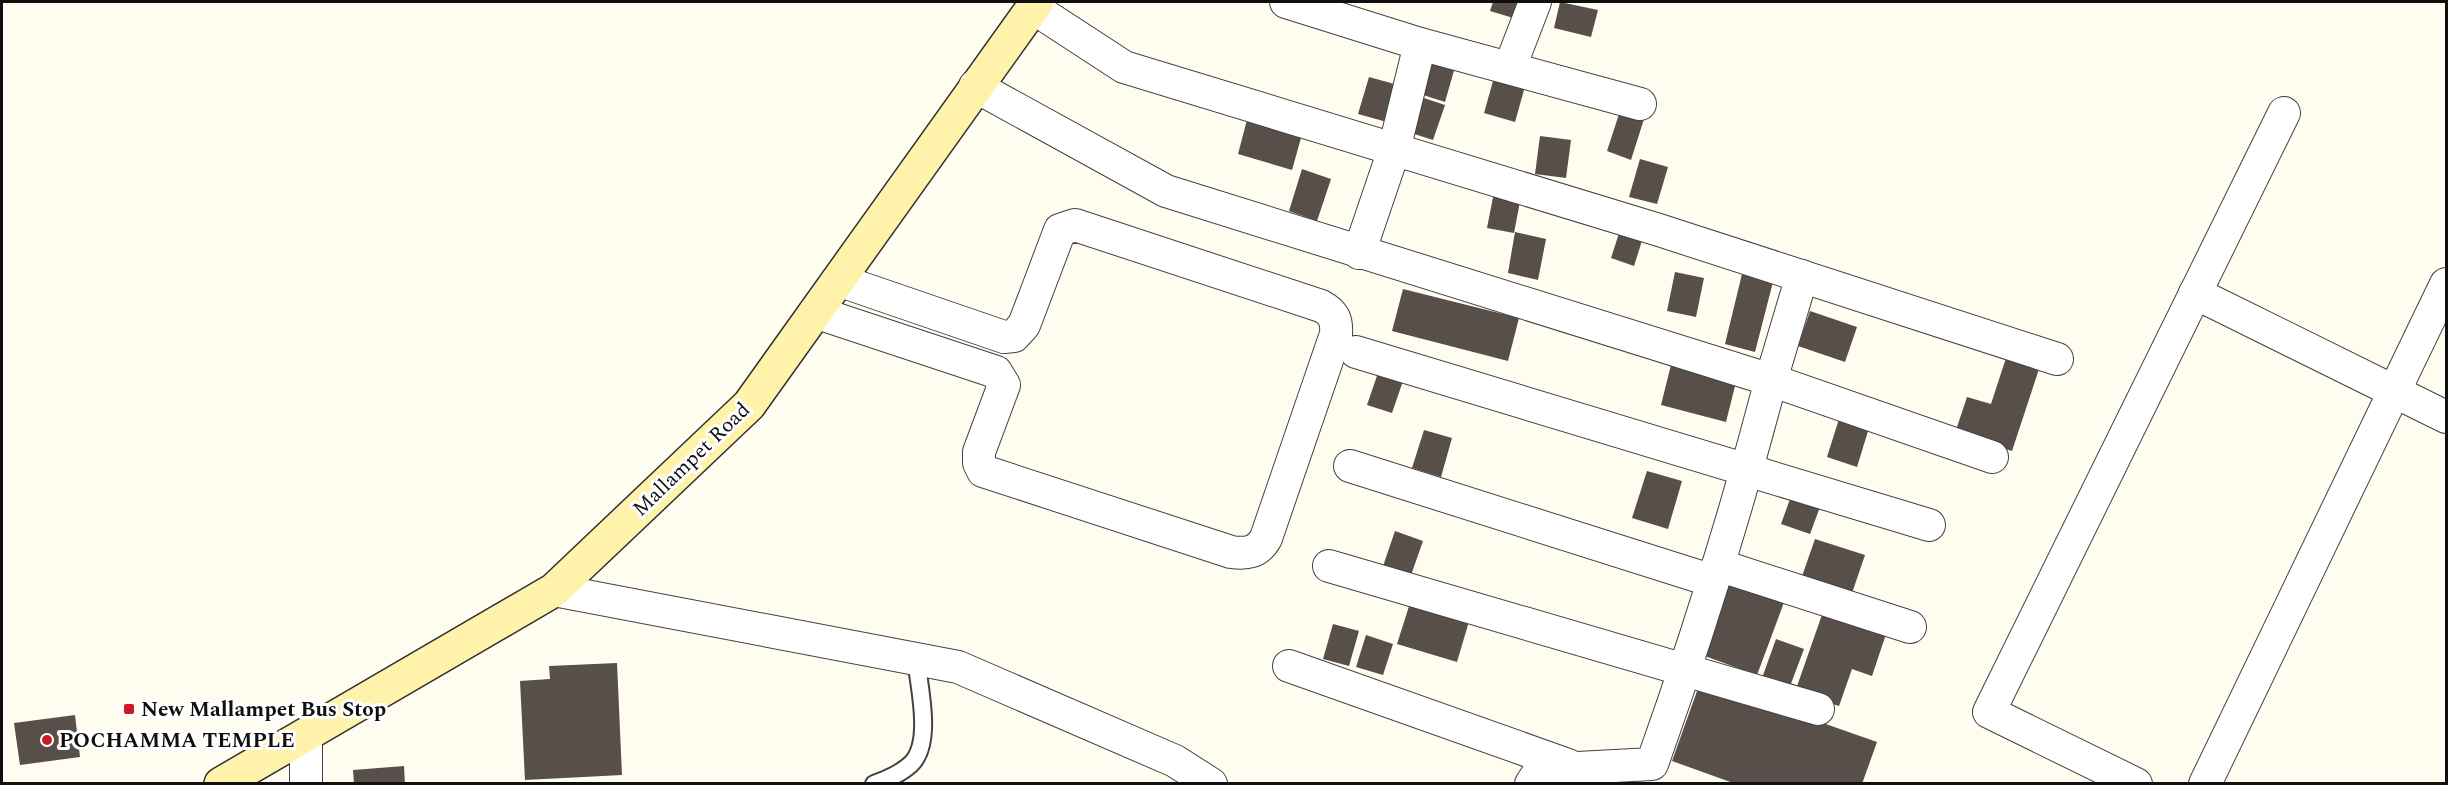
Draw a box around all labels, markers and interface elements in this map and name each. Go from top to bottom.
street label: Mallampet Road [625,395,758,524]
place label: New Mallampet Bus Stop [141,694,386,726]
marker: New Mallampet Bus Stop [122,702,136,716]
place label: POCHAMMA TEMPLE [59,725,295,757]
marker: POCHAMMA TEMPLE [40,733,54,747]

